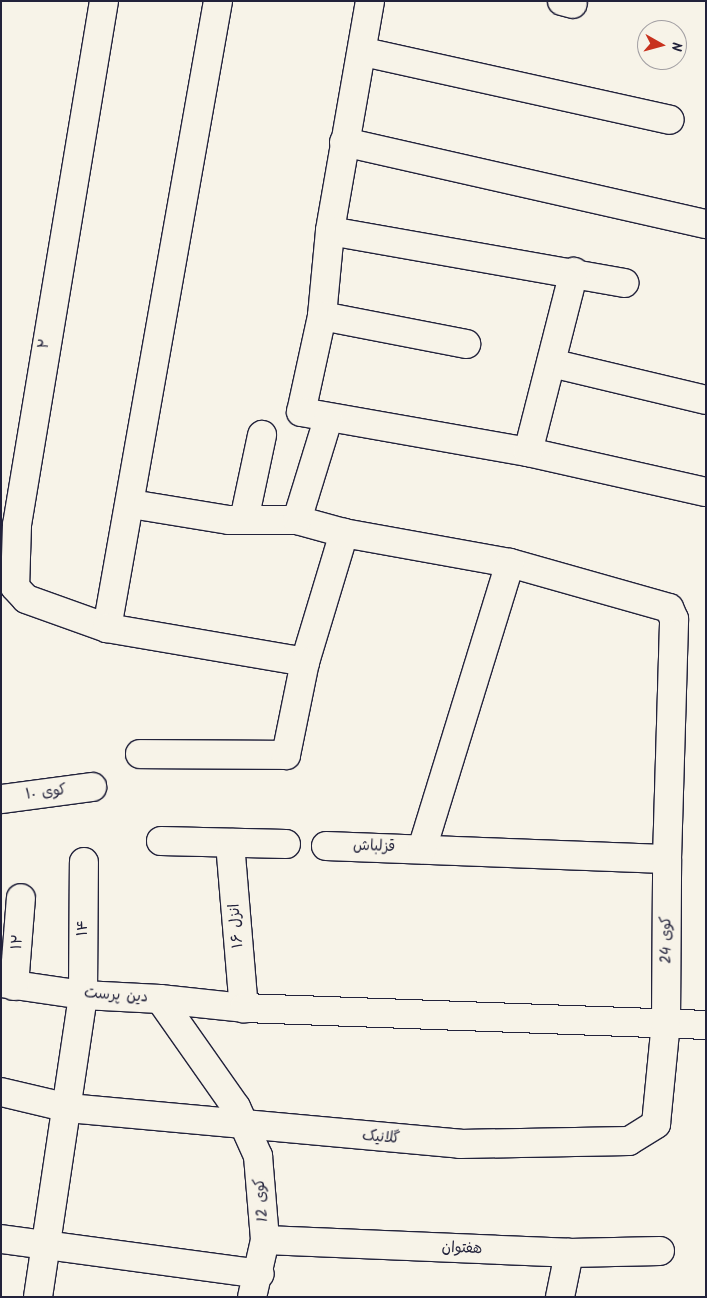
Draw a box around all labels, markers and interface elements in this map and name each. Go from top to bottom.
north arrow [637,20,687,70]
text: N [664,41,687,52]
street label: ۲ [35,337,55,351]
street label: کوی ۱۰ [25,782,67,804]
street label: قزلباش [353,837,395,857]
street label: ۱۶ انزل [226,903,248,949]
street label: کوی 24 [658,916,676,964]
street label: ۱۴ [75,920,93,936]
street label: ۱۲ [8,933,28,951]
street label: دین پرست [83,985,149,1007]
street label: گلانیک [361,1127,401,1149]
street label: کوی 12 [251,1177,273,1223]
street label: هفتوان [441,1239,483,1259]

